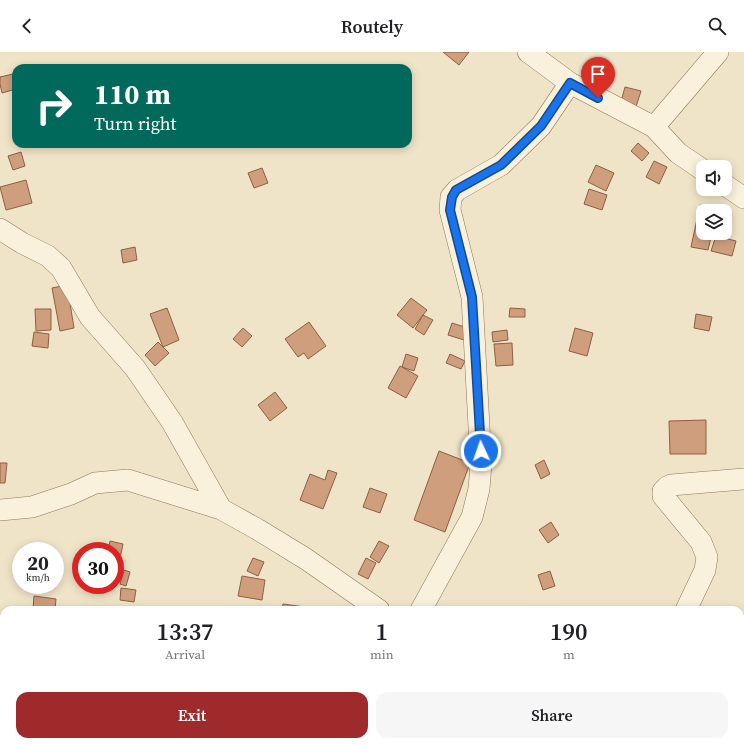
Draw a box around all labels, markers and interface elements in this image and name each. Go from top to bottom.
text: Routely [341,14,403,39]
icon: back [16,15,38,37]
icon: search [706,15,728,37]
pin [581,57,615,98]
icon: arrive [587,63,609,85]
text: 110 m [94,75,171,113]
icon: right [28,80,80,132]
text: Turn right [94,111,176,136]
map controls [696,160,732,240]
button: sound [696,160,732,196]
button: layers [696,204,732,240]
position arrow [460,430,502,472]
speed limit sign: 30 [72,542,124,594]
text: 20 [27,549,49,577]
text: km/h [26,571,50,584]
text: 13:37 [156,615,214,648]
text: 1 [376,615,388,648]
text: 190 [550,615,588,648]
text: Arrival [165,646,205,663]
text: min [370,646,394,663]
text: m [563,646,575,663]
button: Exit [16,692,368,738]
button: Share [376,692,728,738]

